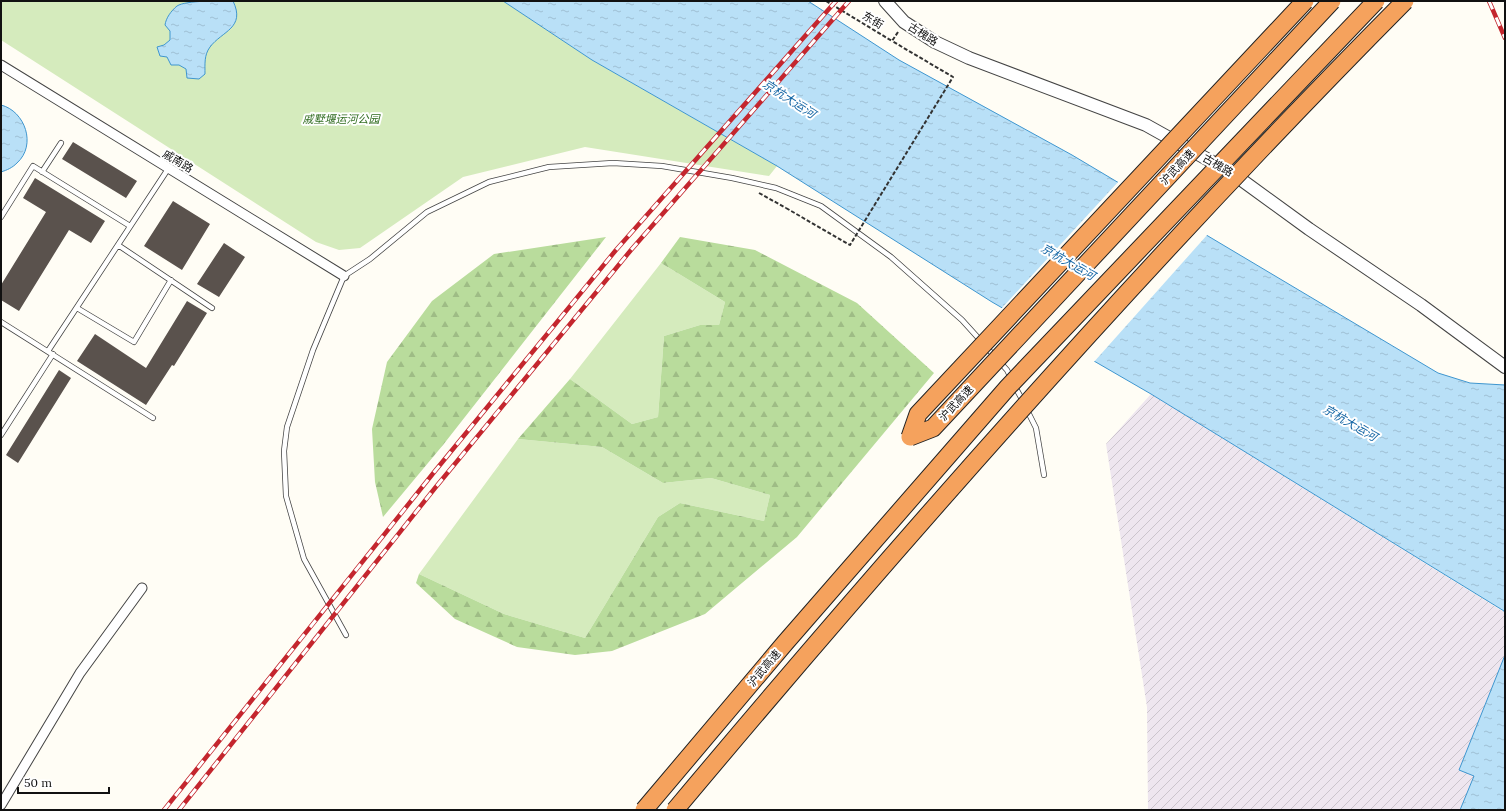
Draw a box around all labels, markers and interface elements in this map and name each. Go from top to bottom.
street label: 东街 [860,8,886,32]
street label: 古槐路 [905,19,941,49]
water label: 京杭大运河 [760,76,820,122]
park label: 戚墅堰运河公园 [303,112,381,126]
street label: 沪武高速 [1157,146,1197,188]
street label: 戚南路 [160,147,196,175]
street label: 古槐路 [1200,151,1236,179]
water label: 京杭大运河 [1039,240,1100,284]
street label: 沪武高速 [936,382,976,424]
water label: 京杭大运河 [1321,401,1382,445]
street label: 沪武高速 [744,647,784,689]
scale bar [18,769,109,795]
text: 50 m [24,775,52,790]

